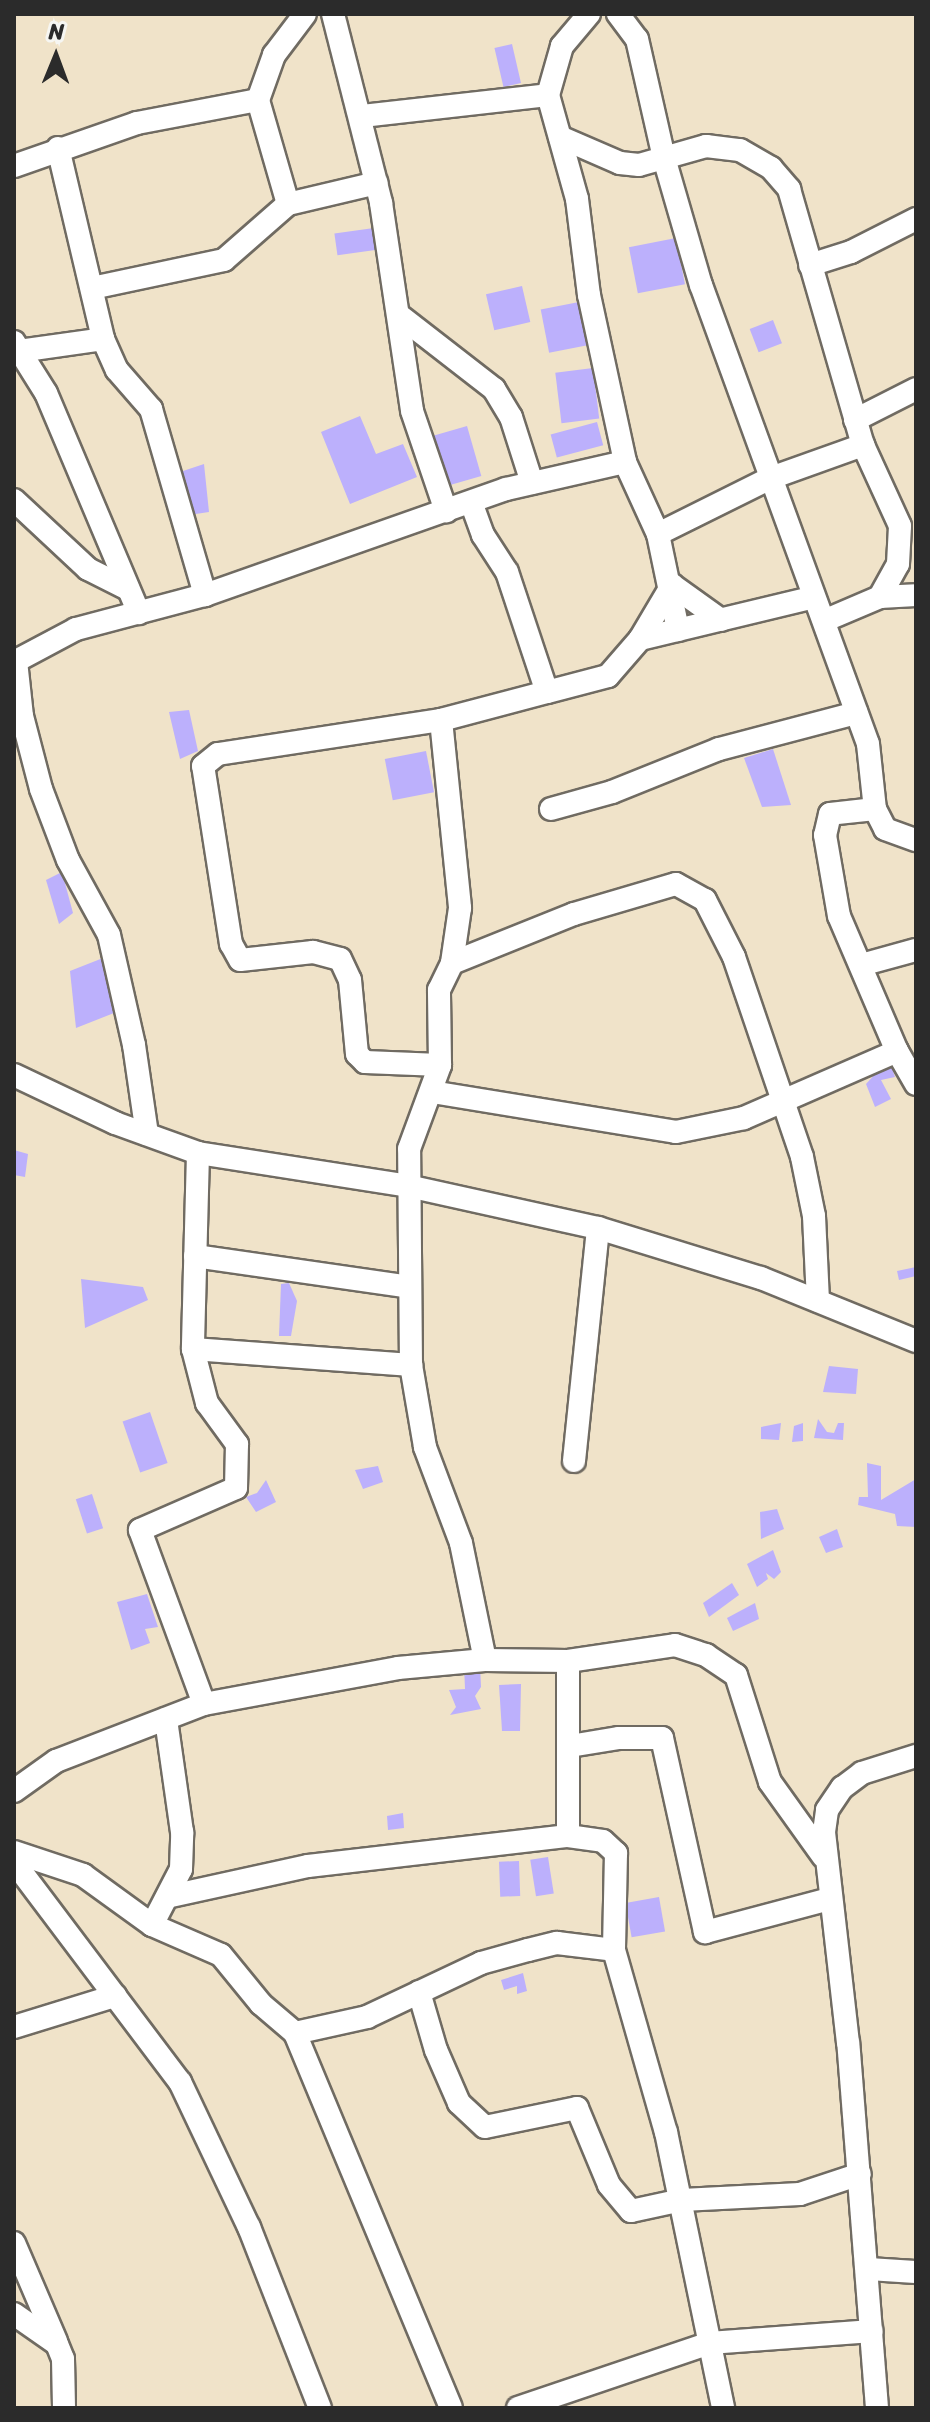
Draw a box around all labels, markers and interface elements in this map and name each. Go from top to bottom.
text: N [48,12,64,51]
north arrow [16,16,96,96]

